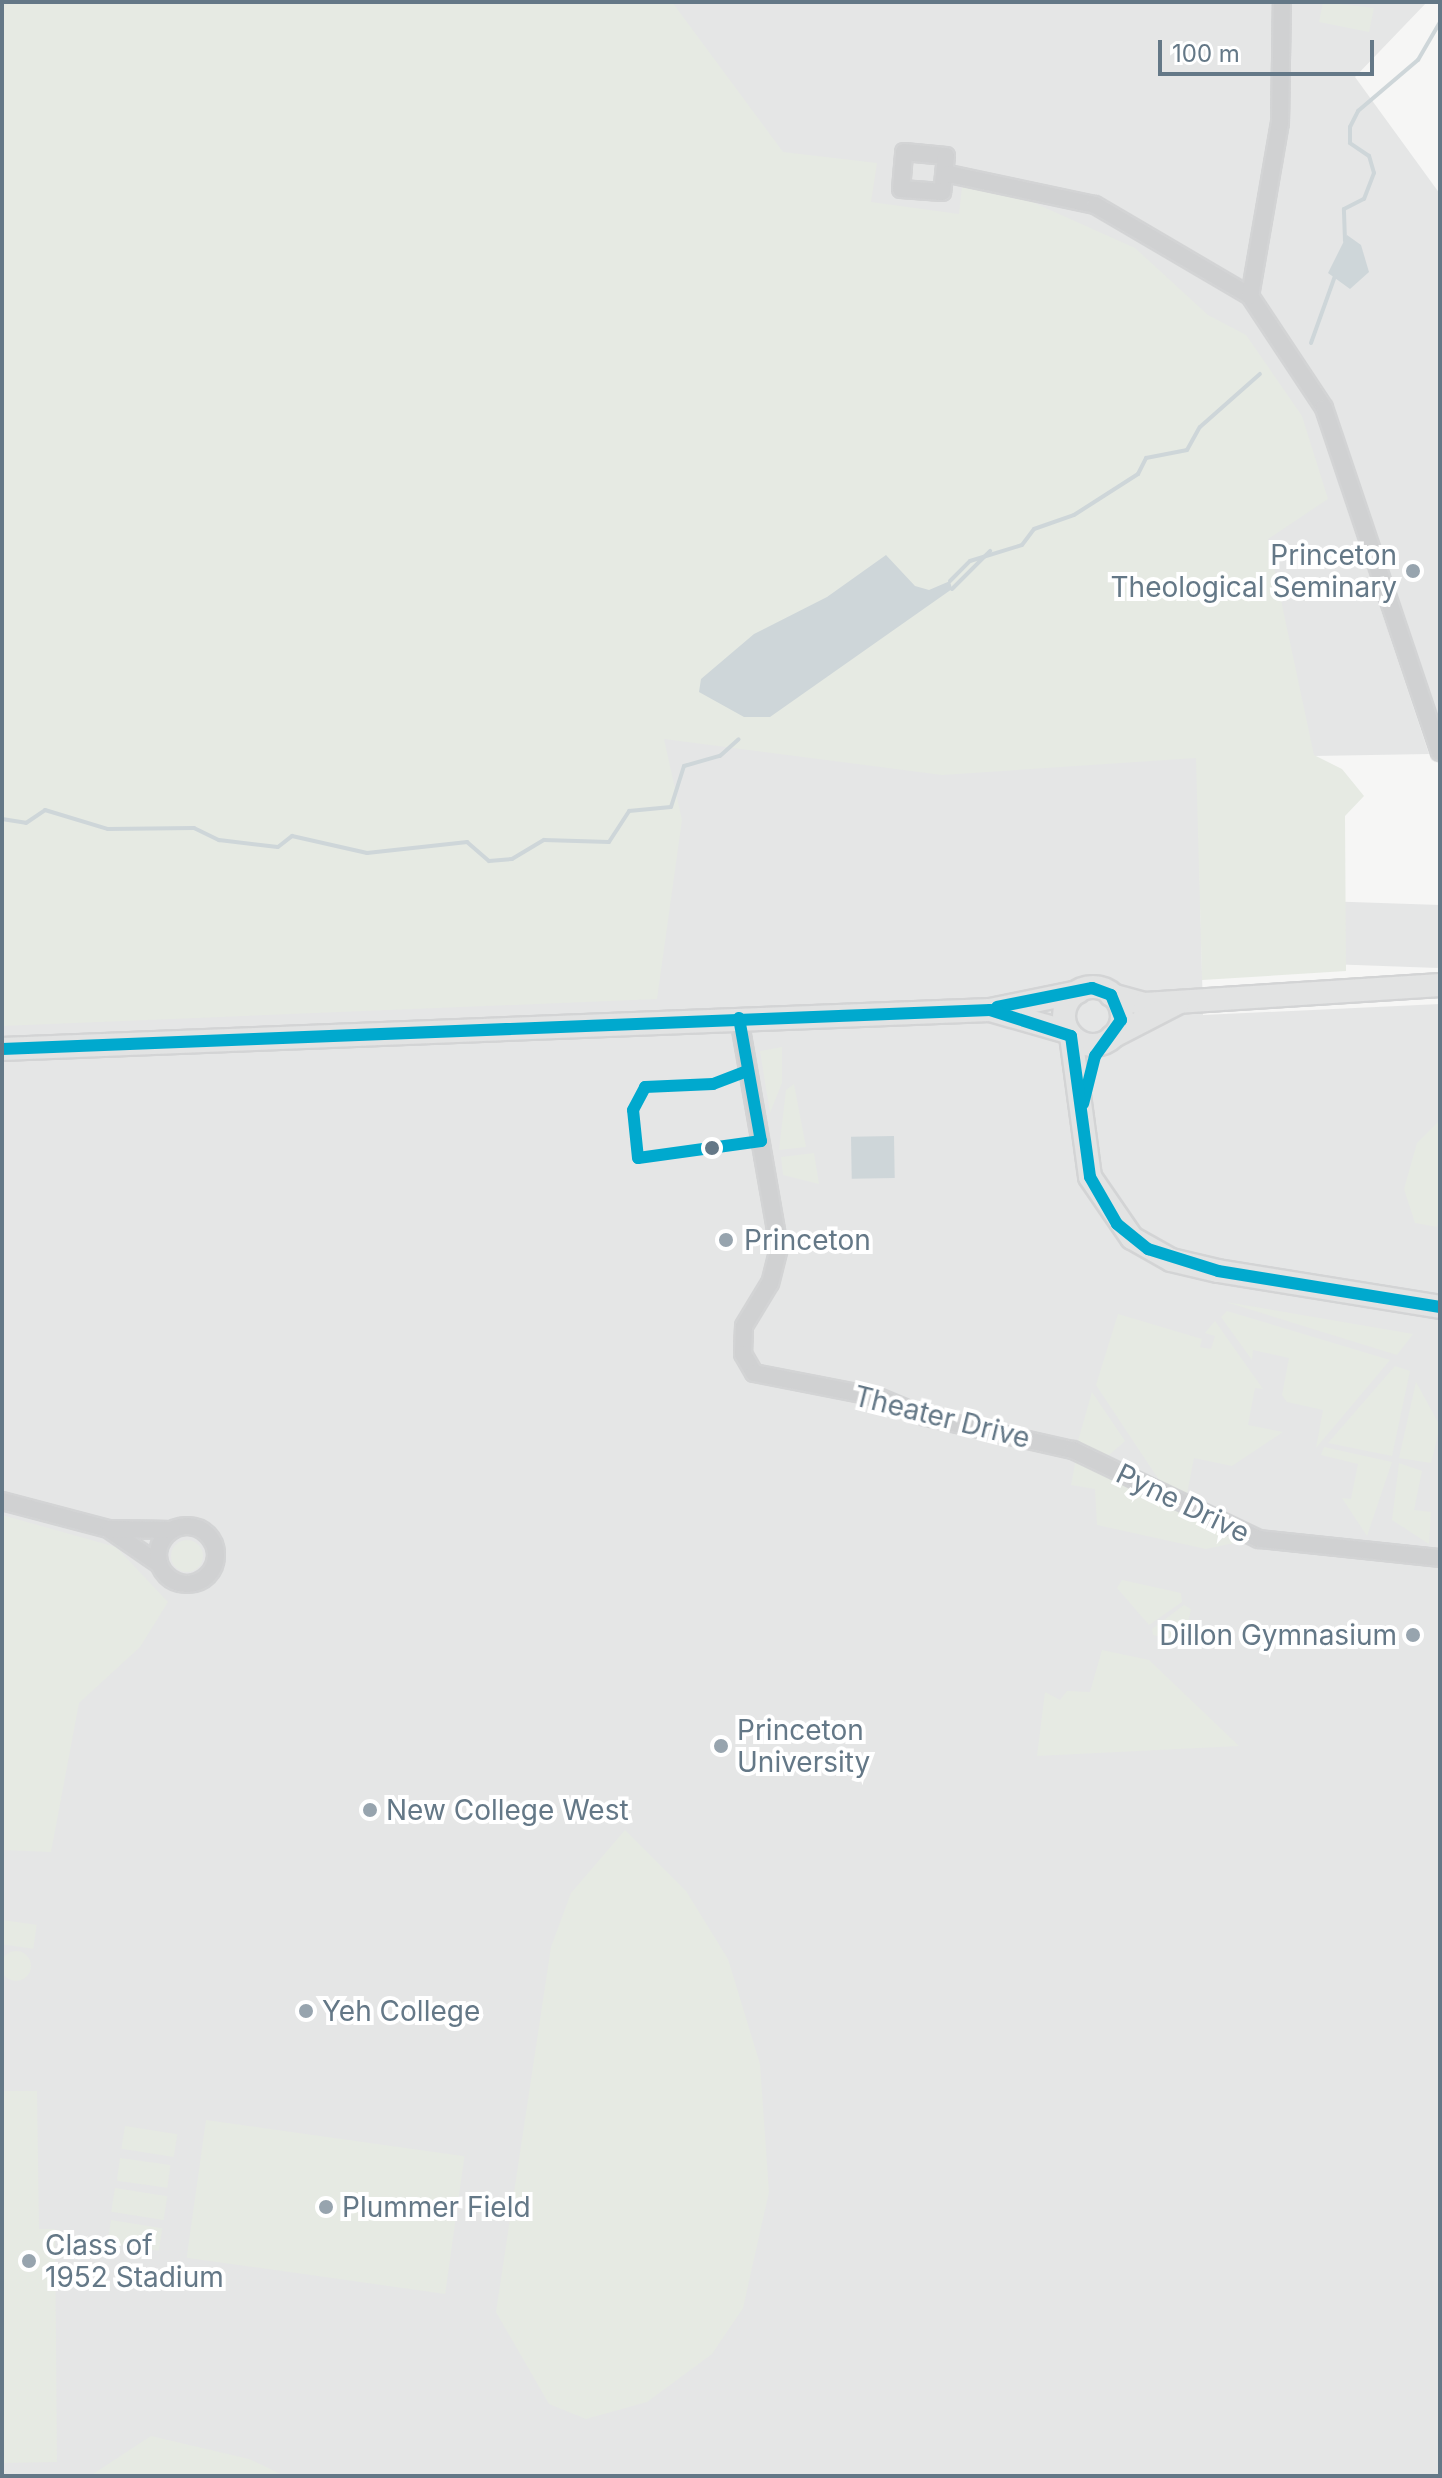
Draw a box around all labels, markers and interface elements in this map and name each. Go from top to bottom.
scale bar [1162,24,1378,74]
text: 100 m [1172,39,1240,68]
place label: Princeton Theological Seminary [1111,538,1397,604]
marker: Princeton Theological Seminary [1404,562,1422,580]
unlabelled marker [704,1140,720,1156]
place label: Princeton [744,1223,871,1257]
marker: Princeton [715,1229,737,1251]
street label: Theater Drive [851,1379,1033,1455]
street label: Pyne Drive [1111,1456,1255,1550]
place label: Dillon Gymnasium [1159,1618,1397,1652]
marker: Dillon Gymnasium [1404,1626,1422,1644]
place label: Princeton University [737,1713,870,1779]
marker: Princeton University [712,1737,730,1755]
place label: New College West [386,1793,629,1827]
marker: New College West [361,1801,379,1819]
place label: Yeh College [322,1994,480,2028]
marker: Yeh College [297,2002,315,2020]
place label: Plummer Field [342,2190,531,2224]
marker: Plummer Field [317,2198,335,2216]
place label: Class of 1952 Stadium [45,2228,224,2294]
marker: Class of 1952 Stadium [20,2252,38,2270]

